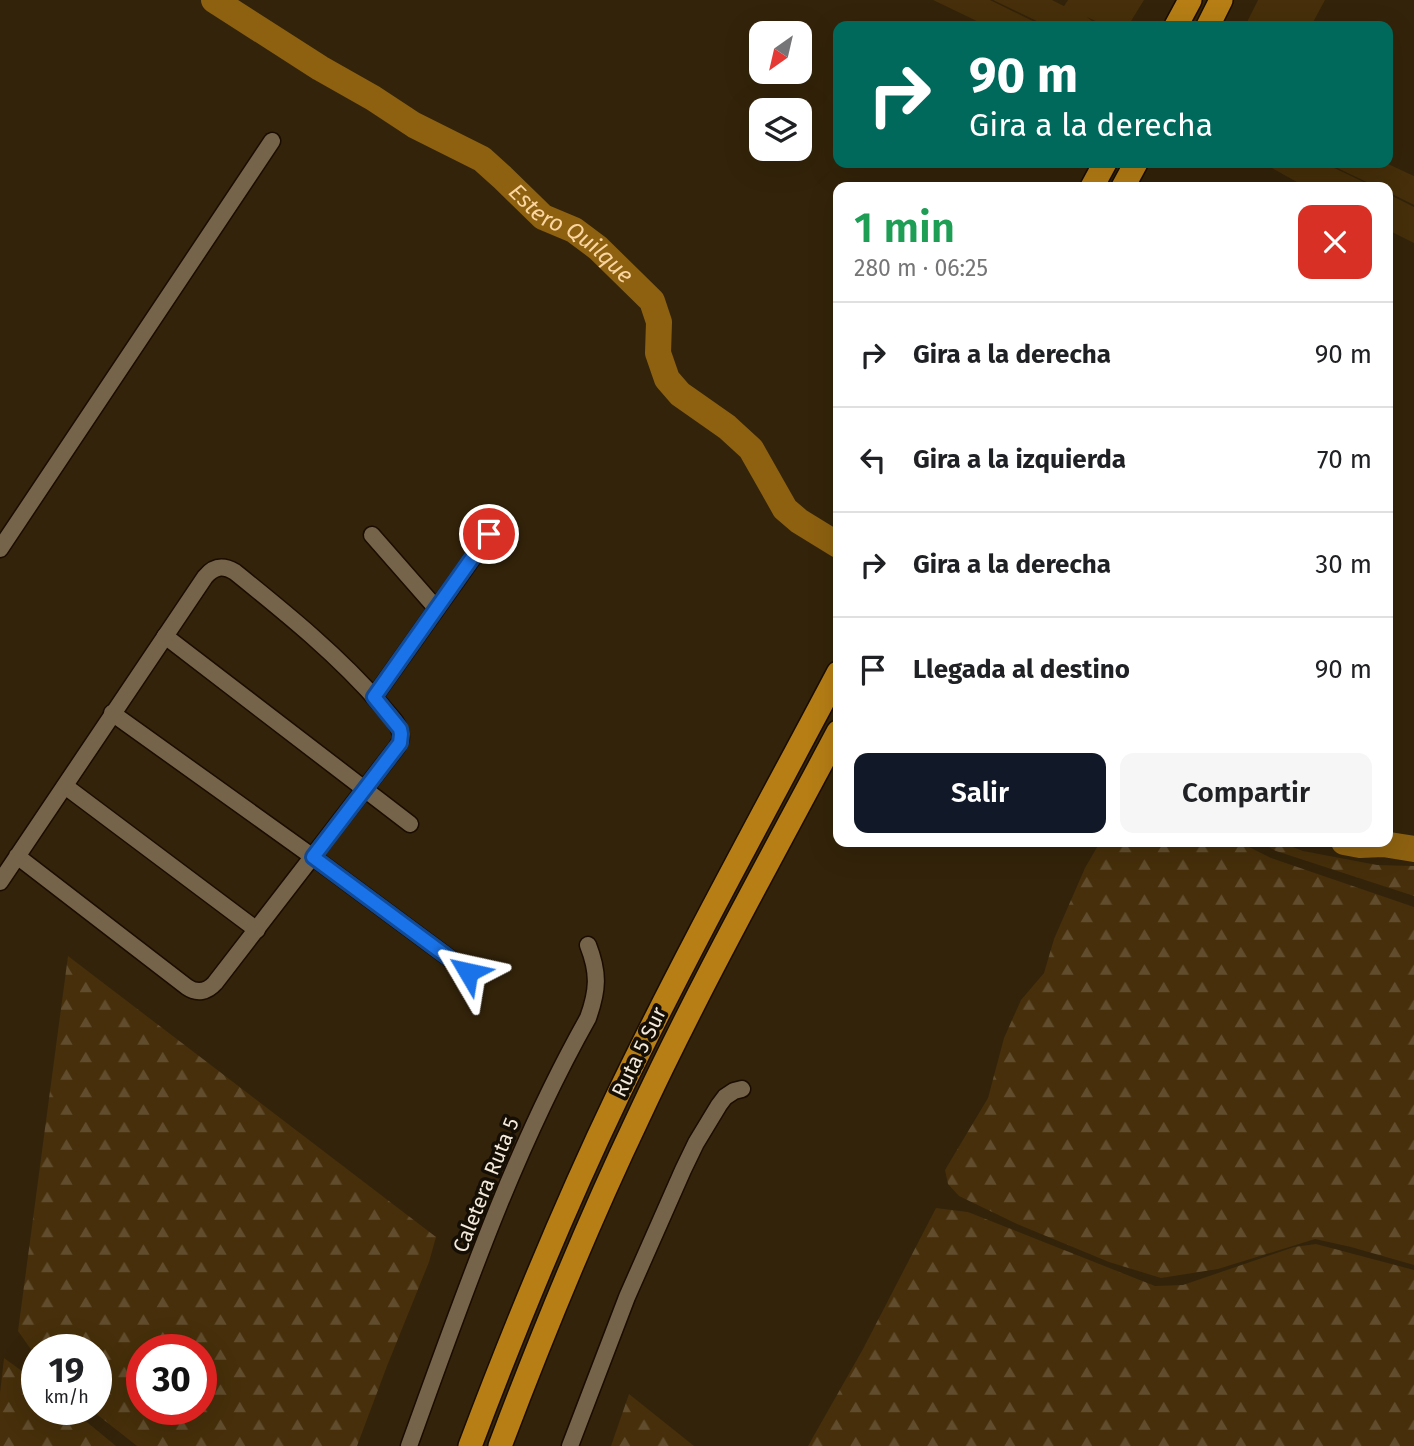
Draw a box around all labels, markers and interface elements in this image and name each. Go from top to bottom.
north arrow [749,21,812,84]
map controls [749,21,812,161]
text: 90 m [969,46,1078,105]
icon: right [854,49,945,140]
button: layers [749,98,812,161]
text: Gira a la derecha [969,106,1213,144]
water label: Estero Quilque [503,178,639,289]
text: 1 min [854,203,955,253]
button: close [1298,205,1372,279]
text: 280 m · 06:25 [854,254,988,282]
icon: right [854,336,892,374]
text: Gira a la derecha [913,339,1111,370]
text: 90 m [1315,339,1372,370]
icon: left [854,441,892,479]
text: Gira a la izquierda [913,444,1126,475]
text: 70 m [1317,444,1372,475]
pin [459,504,519,564]
icon: arrive [470,515,508,553]
icon: right [854,546,892,584]
text: Gira a la derecha [913,549,1111,580]
text: 30 m [1315,549,1372,580]
icon: arrive [854,651,892,689]
text: Llegada al destino [913,654,1130,685]
text: 90 m [1315,654,1372,685]
button: Salir [854,753,1106,833]
button: Compartir [1120,753,1372,833]
position arrow [431,935,505,1009]
street label: Ruta 5 Sur [606,1003,672,1101]
street label: Caletera Ruta 5 [447,1114,525,1256]
speed limit sign: 30 [126,1334,217,1425]
text: 19 [49,1349,84,1391]
text: km/h [44,1386,89,1408]

